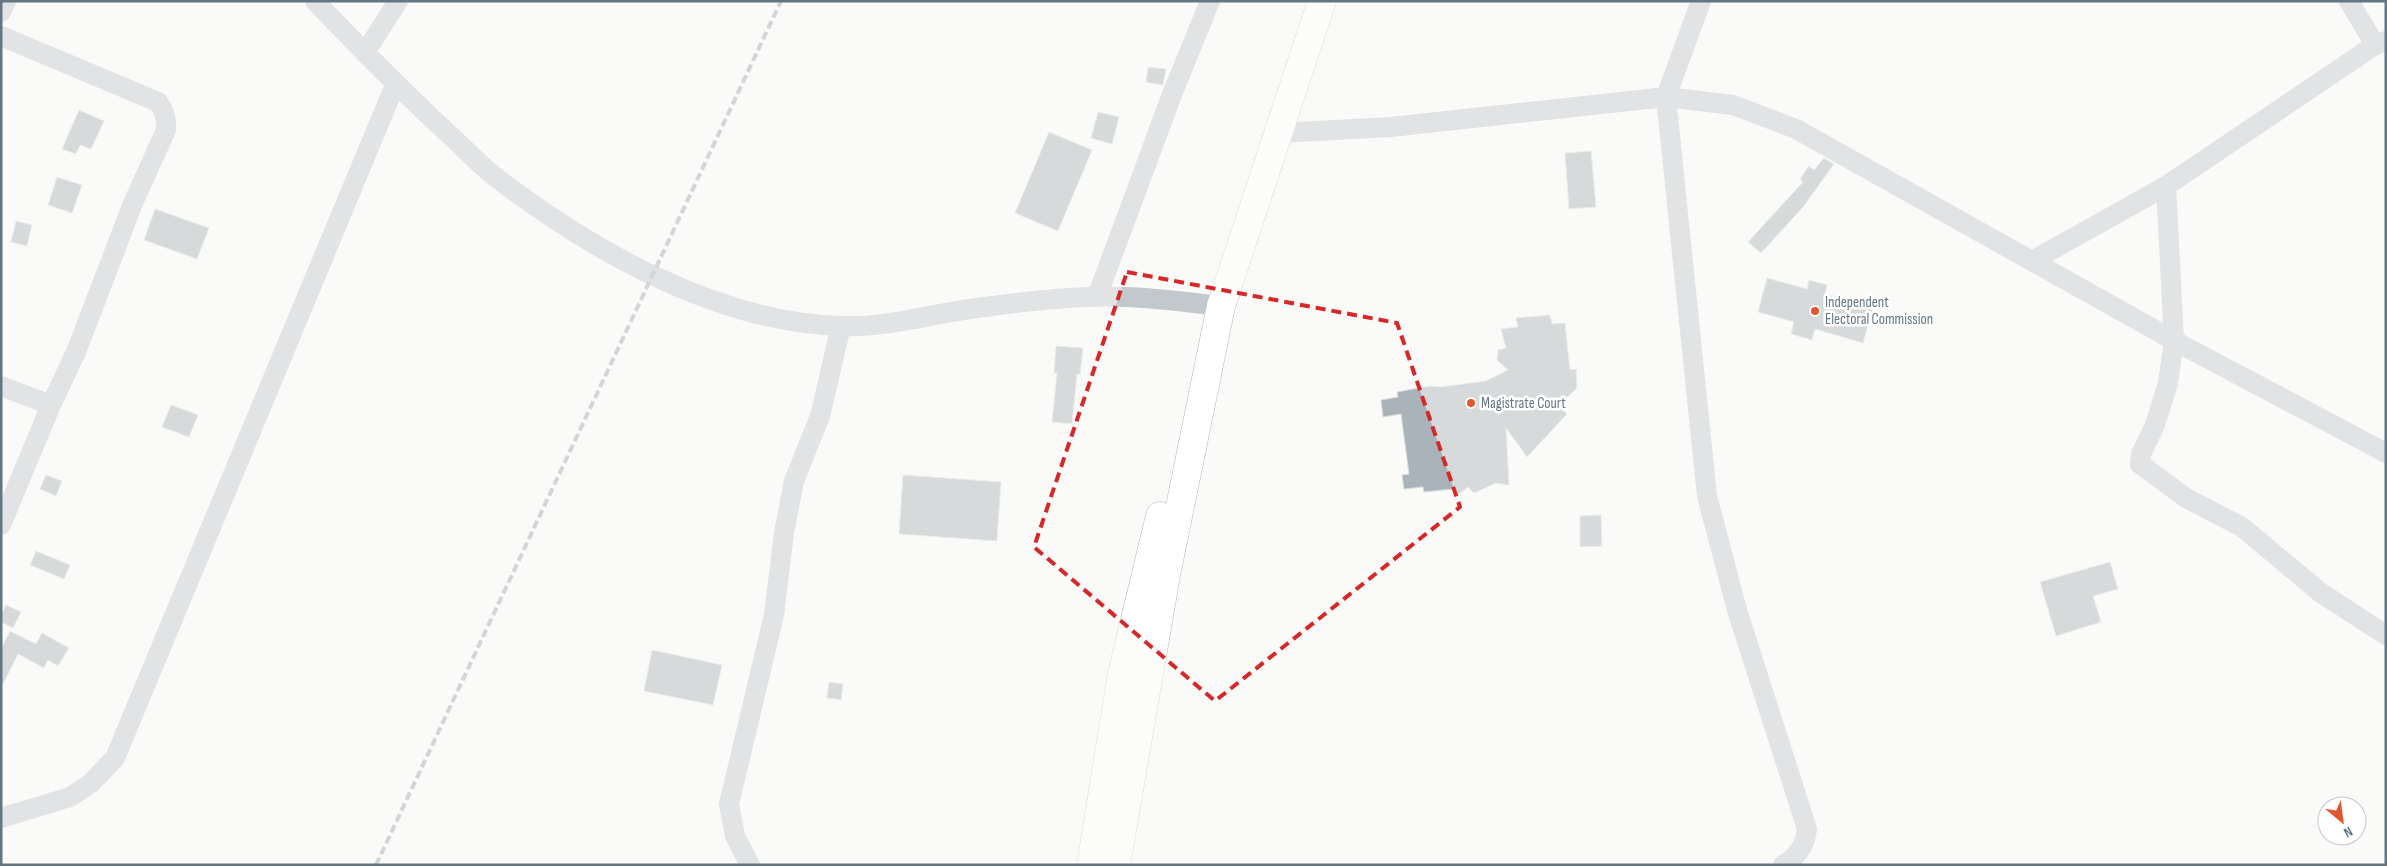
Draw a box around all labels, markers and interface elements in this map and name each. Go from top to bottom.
place label: Independent Electoral Commission [1825,293,1933,329]
marker: Independent Electoral Commission [1809,305,1821,317]
place label: Magistrate Court [1481,394,1566,413]
marker: Magistrate Court [1465,397,1477,409]
north arrow [2317,796,2367,846]
text: N [2341,823,2355,841]

